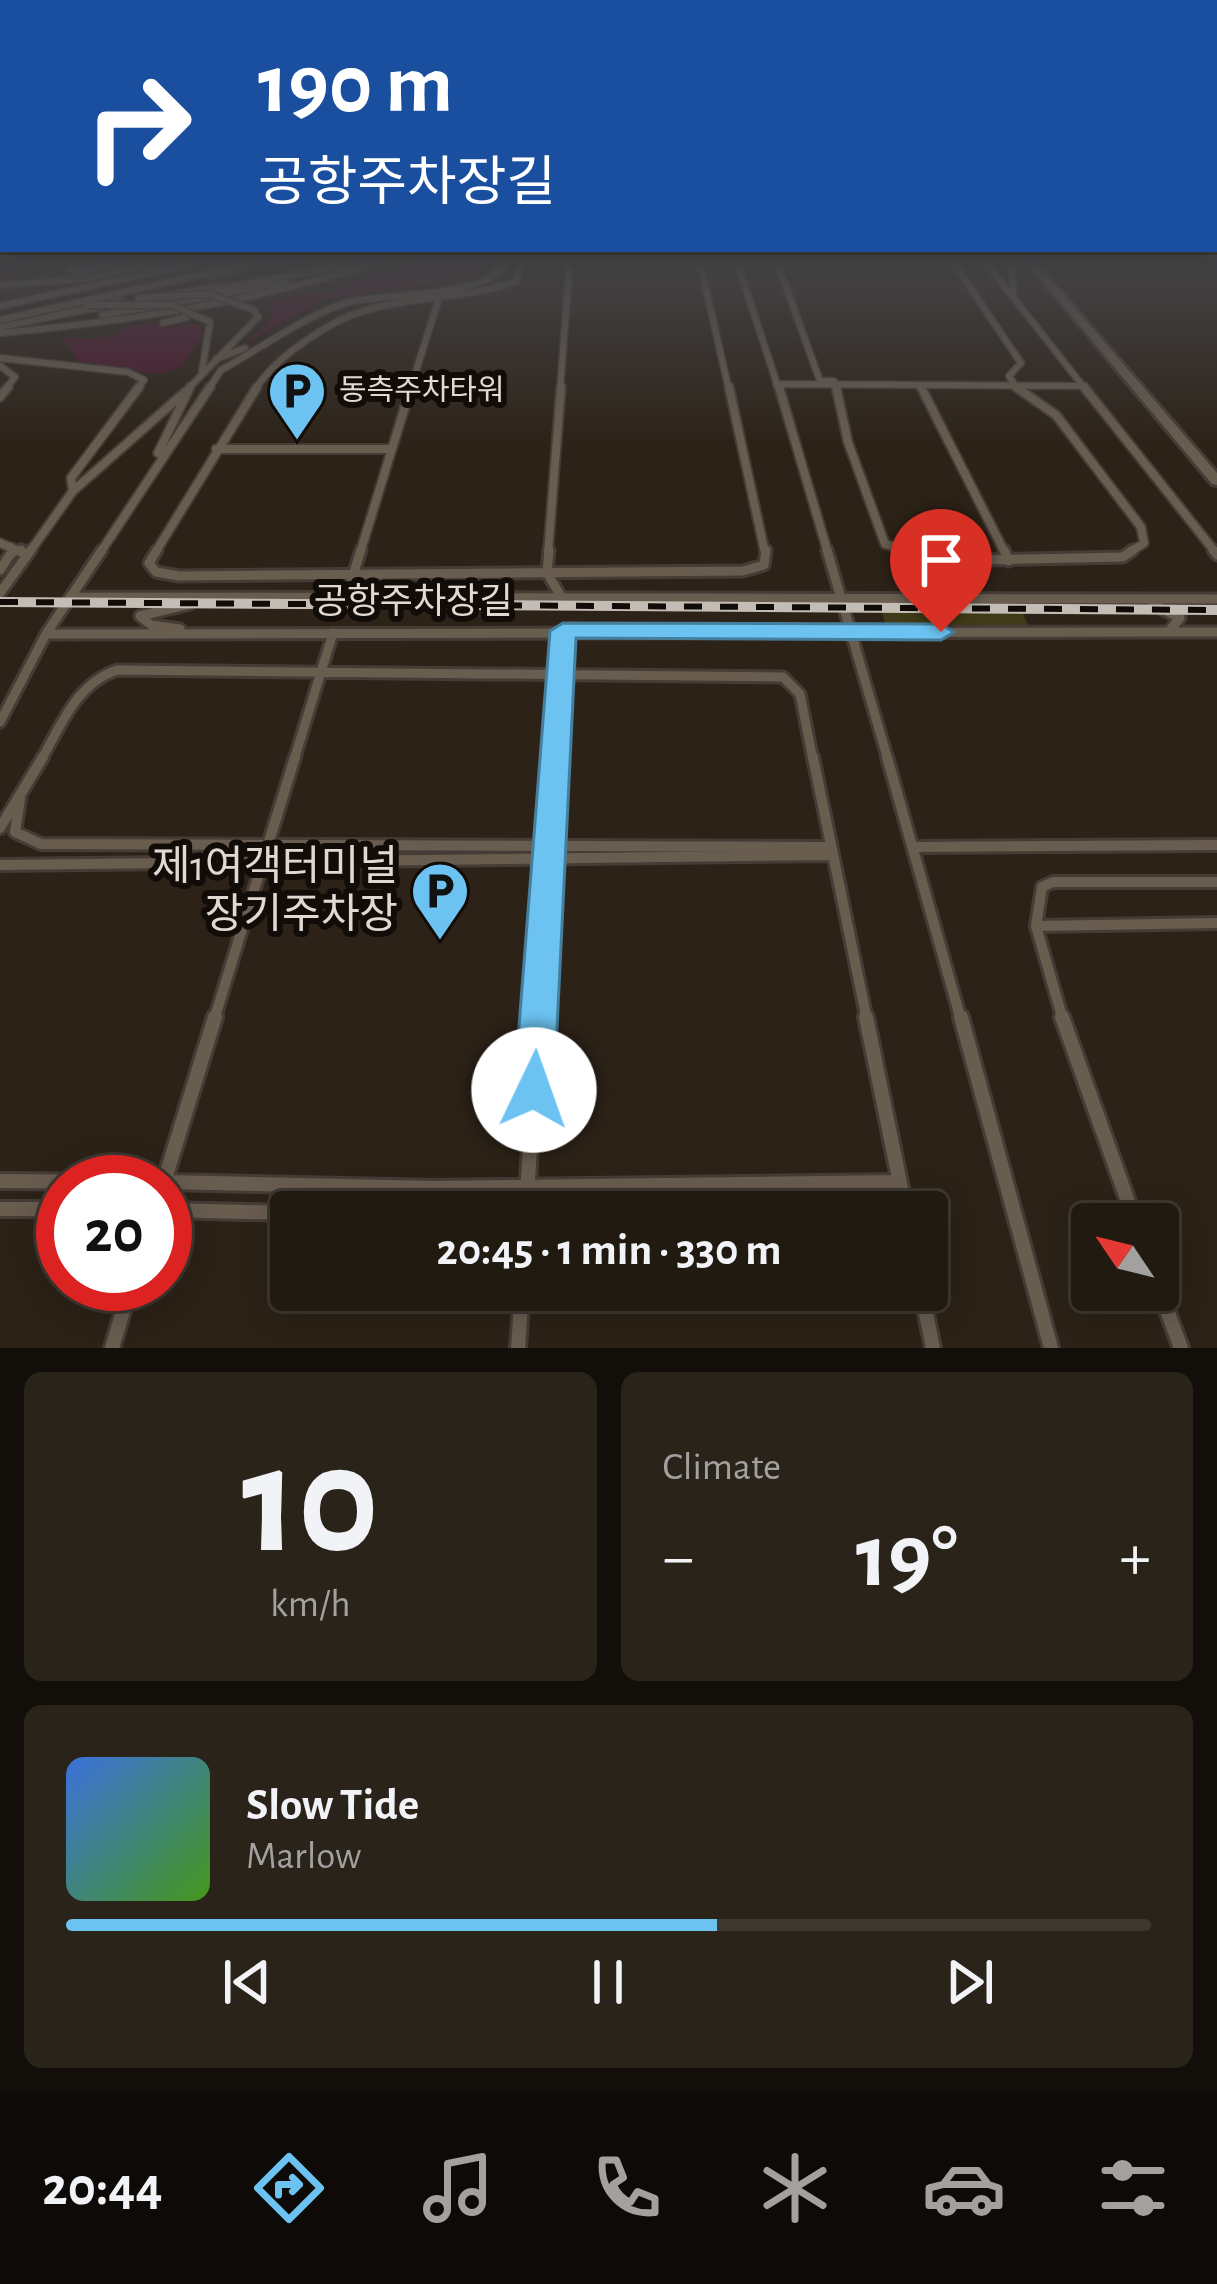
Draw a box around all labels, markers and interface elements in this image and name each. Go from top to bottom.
text: 190 m [258,44,453,128]
icon: right [60,48,216,204]
text: 공항주차장길 [258,157,556,211]
parking icon: 동측주차타워 [266,360,328,442]
place label: 동측주차타워 [339,374,505,406]
pin [890,509,992,632]
icon: arrive [908,527,974,593]
street label: 공항주차장길 [314,582,512,620]
place label: 제1여객터미널 장기주차장 [152,844,398,936]
parking icon: 제1여객터미널 장기주차장 [409,860,471,942]
position arrow [471,1027,597,1153]
speed limit sign: 20 [36,1155,192,1311]
north arrow [1071,1203,1179,1311]
map controls [1071,1203,1179,1311]
text: 20:45 · 1 min · 330 m [436,1228,782,1273]
text: 10 [242,1425,379,1581]
text: Climate [663,1448,781,1487]
text: 19° [856,1513,958,1603]
text: − [663,1525,694,1591]
text: + [1119,1525,1151,1591]
text: km/h [270,1585,350,1624]
text: Slow Tide [246,1783,419,1828]
text: Marlow [246,1837,361,1876]
icon: previous [214,1949,280,2015]
icon: pause [575,1949,641,2015]
icon: next [937,1949,1003,2015]
icon: directions [247,2146,331,2230]
icon: music [416,2146,500,2230]
icon: phone [585,2146,669,2230]
icon: climate [753,2146,837,2230]
icon: car [922,2146,1006,2230]
icon: filters [1091,2146,1175,2230]
text: 20:44 [42,2161,163,2215]

